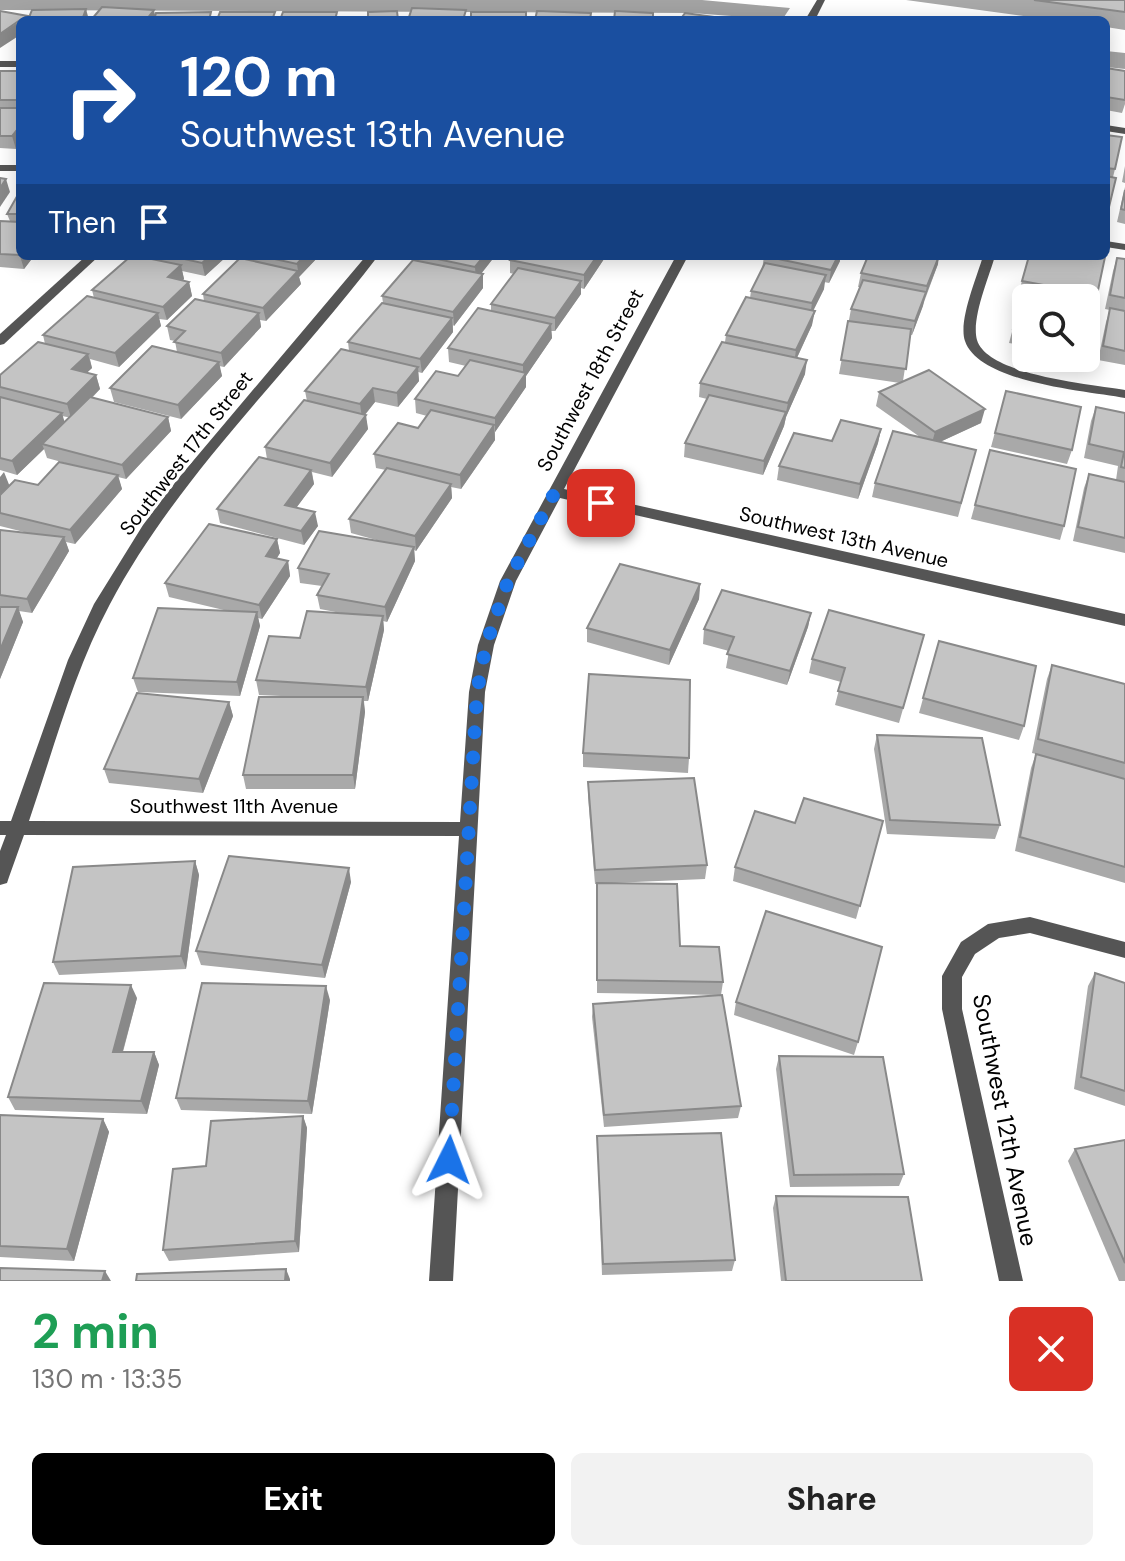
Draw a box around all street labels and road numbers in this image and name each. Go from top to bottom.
street label: Southwest 18th Street [531,284,649,476]
street label: Southwest 17th Street [114,365,258,540]
street label: Southwest 13th Avenue [737,500,951,574]
street label: Southwest 11th Avenue [130,793,338,819]
street label: Southwest 12th Avenue [966,991,1045,1249]

